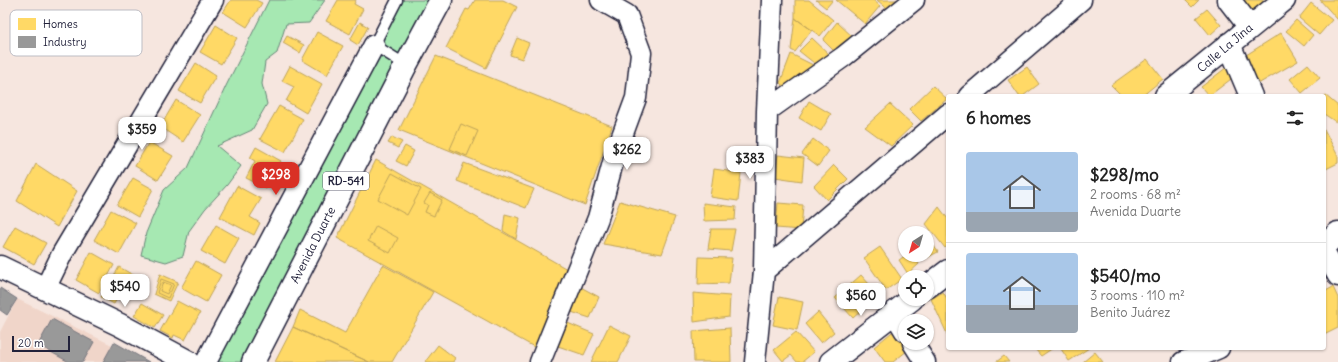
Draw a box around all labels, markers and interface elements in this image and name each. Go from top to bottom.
legend [10,10,142,56]
text: Homes [43,17,78,31]
street label: Calle La Jina [1194,20,1256,75]
text: Industry [43,35,86,49]
text: 6 homes [966,107,1031,129]
icon: filters [1284,107,1306,129]
pin: $359 [118,117,166,151]
text: $359 [127,121,157,138]
pin: $262 [603,137,651,171]
text: $262 [613,141,641,158]
pin: $383 [726,146,774,180]
text: $383 [735,150,765,167]
pin: $298 [252,162,300,196]
text: $298/mo [1090,164,1159,186]
text: $298 [261,166,291,183]
icon: home [998,168,1046,216]
road number: RD-541 [323,172,369,190]
text: 2 rooms · 68 m² [1090,186,1181,203]
text: Avenida Duarte [1090,203,1181,220]
street label: Avenida Duarte [287,204,338,286]
north arrow [898,226,934,262]
map controls [898,226,934,350]
text: $540/mo [1090,265,1160,287]
icon: home [998,269,1046,317]
button: locate [898,270,934,306]
pin: $540 [101,274,149,308]
text: $540 [110,278,140,295]
pin: $560 [837,283,885,317]
text: $560 [846,287,876,304]
text: 3 rooms · 110 m² [1090,287,1185,304]
text: Benito Juárez [1090,304,1170,321]
button: layers [898,314,934,350]
scale bar [12,334,70,353]
text: 20 m [18,336,44,350]

